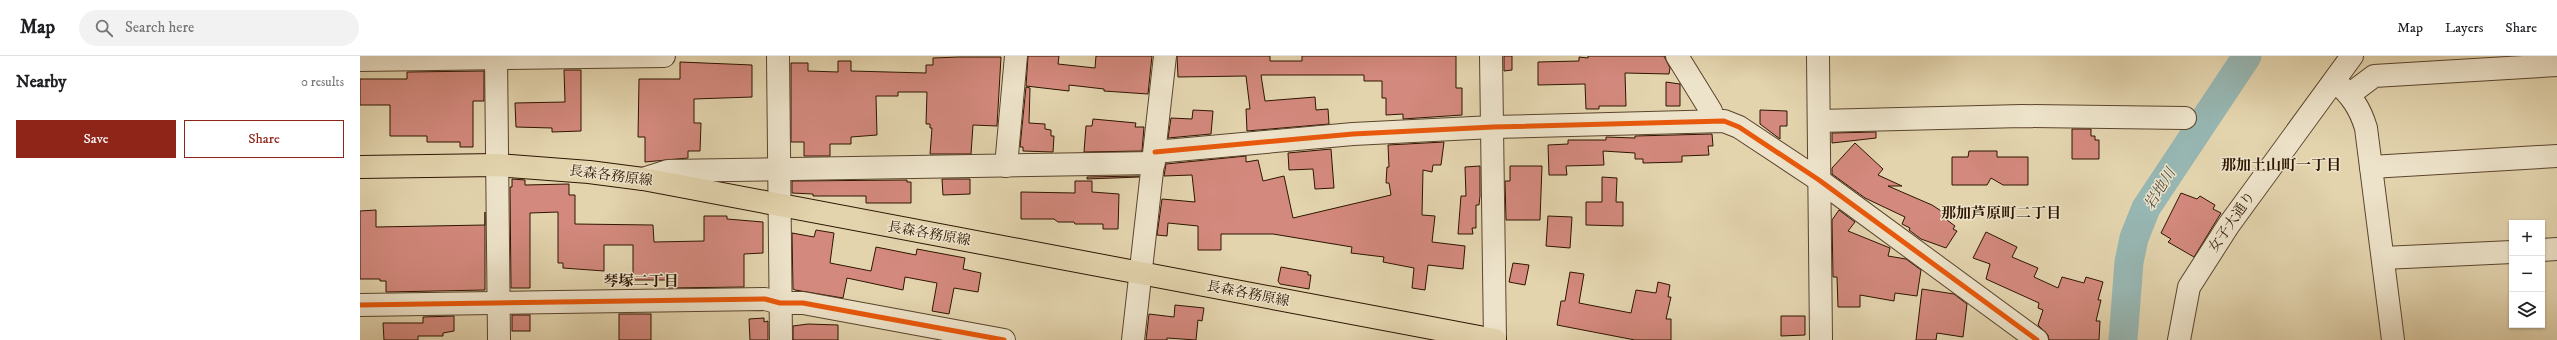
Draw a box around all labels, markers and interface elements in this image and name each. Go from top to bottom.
search box [79,10,359,46]
text: Map [20,16,55,39]
icon: search [93,17,115,39]
text: Search here [125,18,194,37]
text: Map [2397,19,2423,37]
text: Layers [2445,19,2483,37]
text: Share [2505,19,2537,37]
text: Nearby [16,71,66,93]
text: 0 results [301,74,344,90]
button: Save [16,120,176,158]
button: Share [184,120,344,158]
district label: 那加土山町一丁目 [2221,156,2341,175]
street label: 長森各務原線 [568,162,654,190]
water label: 岩地川 [2140,163,2181,213]
street label: 女子大通り [2205,188,2259,256]
district label: 那加芦原町二丁目 [1941,204,2061,223]
street label: 長森各務原線 [886,218,972,250]
map controls [2509,220,2545,328]
button: + [2509,220,2545,256]
button: − [2509,256,2545,292]
district label: 琴塚二丁目 [603,272,679,291]
street label: 長森各務原線 [1205,277,1291,311]
button: layers [2509,292,2545,328]

